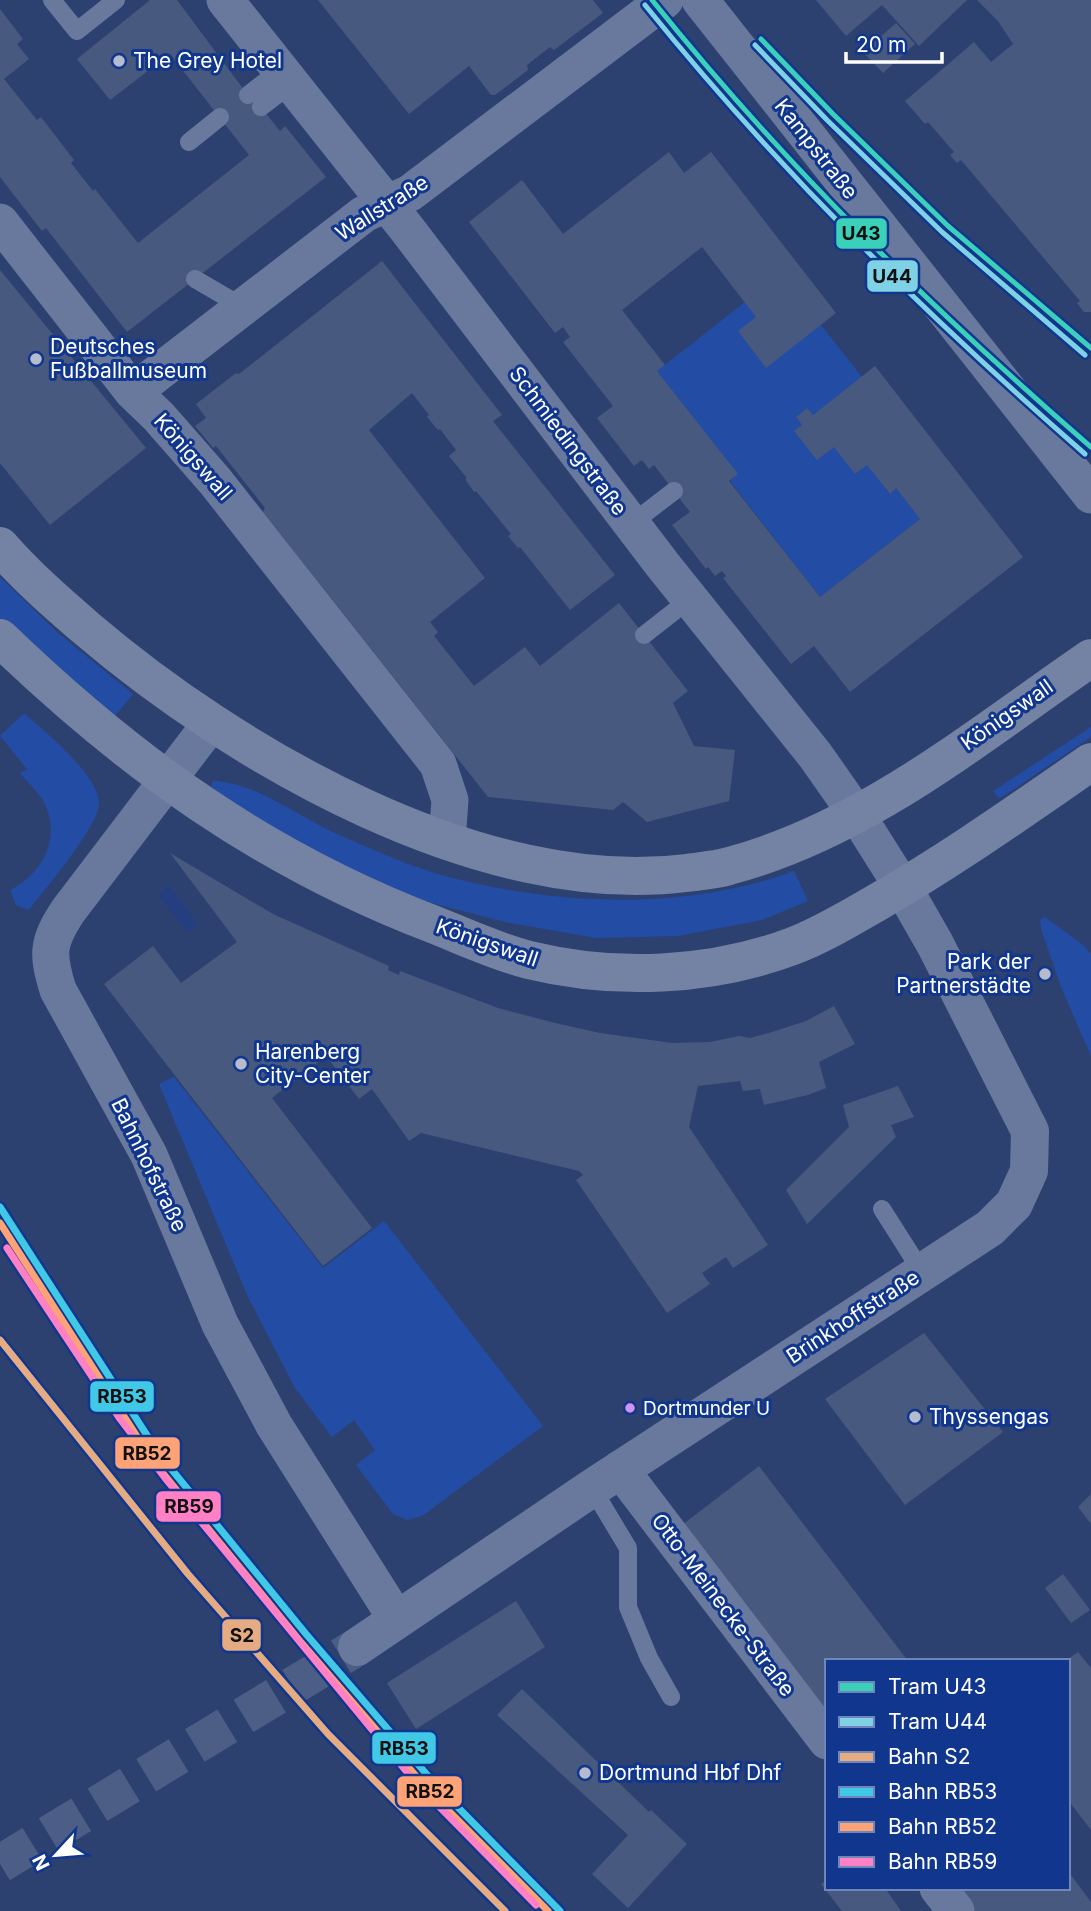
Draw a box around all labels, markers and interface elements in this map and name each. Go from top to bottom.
scale bar [846,21,942,65]
text: 20 m [856,32,906,57]
place label: The Grey Hotel [133,48,282,73]
marker: The Grey Hotel [111,53,127,69]
street label: Kampstraße [770,94,863,204]
street label: Wallstraße [331,169,433,246]
line badge: U43 [835,217,888,250]
text: U43 [841,222,881,245]
line badge: U44 [866,259,919,293]
text: U44 [872,265,912,288]
place label: Deutsches Fußballmuseum [50,334,207,383]
marker: Deutsches Fußballmuseum [28,351,44,367]
street label: Schmiedingstraße [504,361,632,520]
street label: Königswall [149,408,238,505]
street label: Königswall [956,674,1057,755]
street label: Königswall [433,913,542,972]
place label: Park der Partnerstädte [896,949,1031,998]
marker: Park der Partnerstädte [1037,966,1053,982]
place label: Harenberg City-Center [255,1039,370,1088]
marker: Harenberg City-Center [233,1056,249,1072]
street label: Bahnhofstraße [106,1094,193,1236]
street label: Brinkhoffstraße [782,1264,924,1369]
line badge: RB53 [89,1380,155,1413]
text: RB53 [97,1385,147,1408]
place label: Dortmunder U [643,1397,770,1420]
marker: Dortmunder U [623,1401,637,1415]
place label: Thyssengas [929,1404,1049,1429]
marker: Thyssengas [907,1409,923,1425]
line badge: RB52 [114,1436,181,1470]
text: RB52 [122,1442,172,1465]
line badge: RB59 [155,1490,222,1523]
text: RB59 [164,1495,214,1518]
street label: Otto-Meinecke-Straße [646,1508,800,1701]
line badge: S2 [221,1618,262,1652]
text: S2 [230,1624,254,1647]
legend [825,1659,1070,1890]
text: Tram U43 [888,1674,987,1699]
text: Tram U44 [888,1709,987,1734]
line badge: RB53 [371,1731,437,1765]
text: RB53 [379,1737,429,1760]
text: Bahn S2 [888,1744,971,1769]
place label: Dortmund Hbf Dhf [599,1760,782,1785]
marker: Dortmund Hbf Dhf [577,1765,593,1781]
line badge: RB52 [396,1775,463,1808]
text: Bahn RB53 [888,1779,997,1804]
text: RB52 [405,1780,455,1803]
text: Bahn RB52 [888,1814,997,1839]
north arrow [21,1820,91,1890]
text: Bahn RB59 [888,1849,997,1874]
text: N [28,1851,55,1874]

